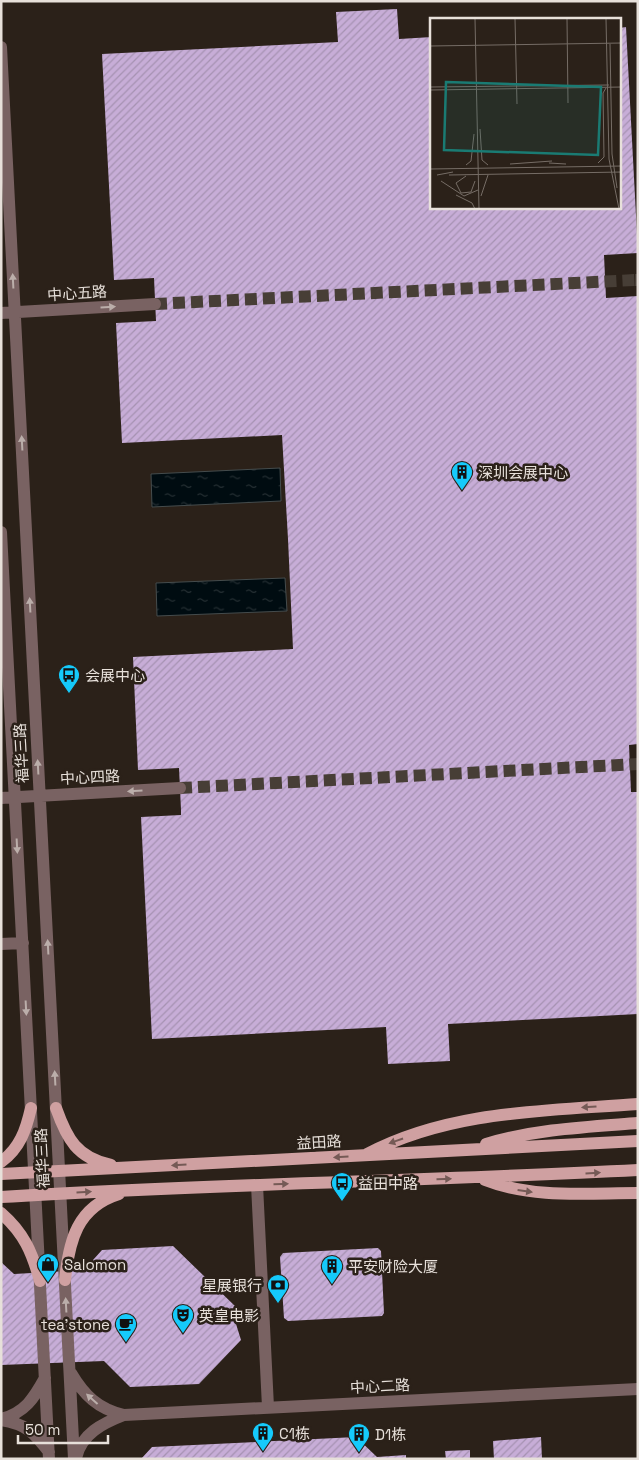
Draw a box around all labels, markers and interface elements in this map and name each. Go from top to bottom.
inset map [430,18,622,209]
one-way arrow [9,273,17,289]
street label: 中心五路 [46,281,108,305]
one-way arrow [100,303,116,311]
one-way arrow [17,435,25,451]
building icon: 深圳会展中心 [450,460,474,491]
place label: 深圳会展中心 [478,463,568,482]
one-way arrow [26,597,34,613]
bus stop icon: 会展中心 [57,663,81,694]
place label: 会展中心 [85,666,145,685]
street label: 福华三路 [10,723,32,783]
one-way arrow [34,759,42,775]
street label: 中心四路 [60,766,120,788]
one-way arrow [127,787,143,795]
one-way arrow [14,838,22,854]
one-way arrow [43,939,51,955]
one-way arrow [22,1001,30,1017]
one-way arrow [50,1070,58,1086]
one-way arrow [581,1104,597,1112]
street label: 福华三路 [31,1128,53,1188]
street label: 益田路 [296,1131,342,1153]
one-way arrow [388,1138,403,1145]
one-way arrow [333,1154,349,1162]
one-way arrow [171,1161,187,1169]
one-way arrow [585,1168,601,1176]
bus stop icon: 益田中路 [330,1171,354,1202]
place label: 益田中路 [358,1174,418,1193]
one-way arrow [436,1174,452,1182]
one-way arrow [274,1179,290,1187]
one-way arrow [518,1187,534,1195]
one-way arrow [76,1188,92,1196]
shop icon: Salomon [36,1252,60,1283]
building icon: 平安财险大厦 [320,1254,344,1285]
place label: Salomon [64,1255,126,1274]
place label: 平安财险大厦 [348,1257,438,1276]
bank icon: 星展银行 [266,1273,290,1304]
place label: 星展银行 [202,1276,262,1295]
one-way arrow [62,1297,70,1313]
theatre icon: 英皇电影 [171,1303,195,1334]
place label: 英皇电影 [199,1306,259,1325]
cafe icon: tea'stone [114,1312,138,1343]
place label: tea'stone [41,1315,110,1334]
street label: 中心二路 [350,1375,410,1397]
one-way arrow [85,1394,98,1405]
scale bar [18,1412,108,1444]
text: 50 m [25,1420,60,1439]
building icon: C1栋 [251,1421,275,1452]
building icon: D1栋 [347,1422,371,1453]
place label: C1栋 [279,1424,310,1443]
place label: D1栋 [375,1425,406,1444]

